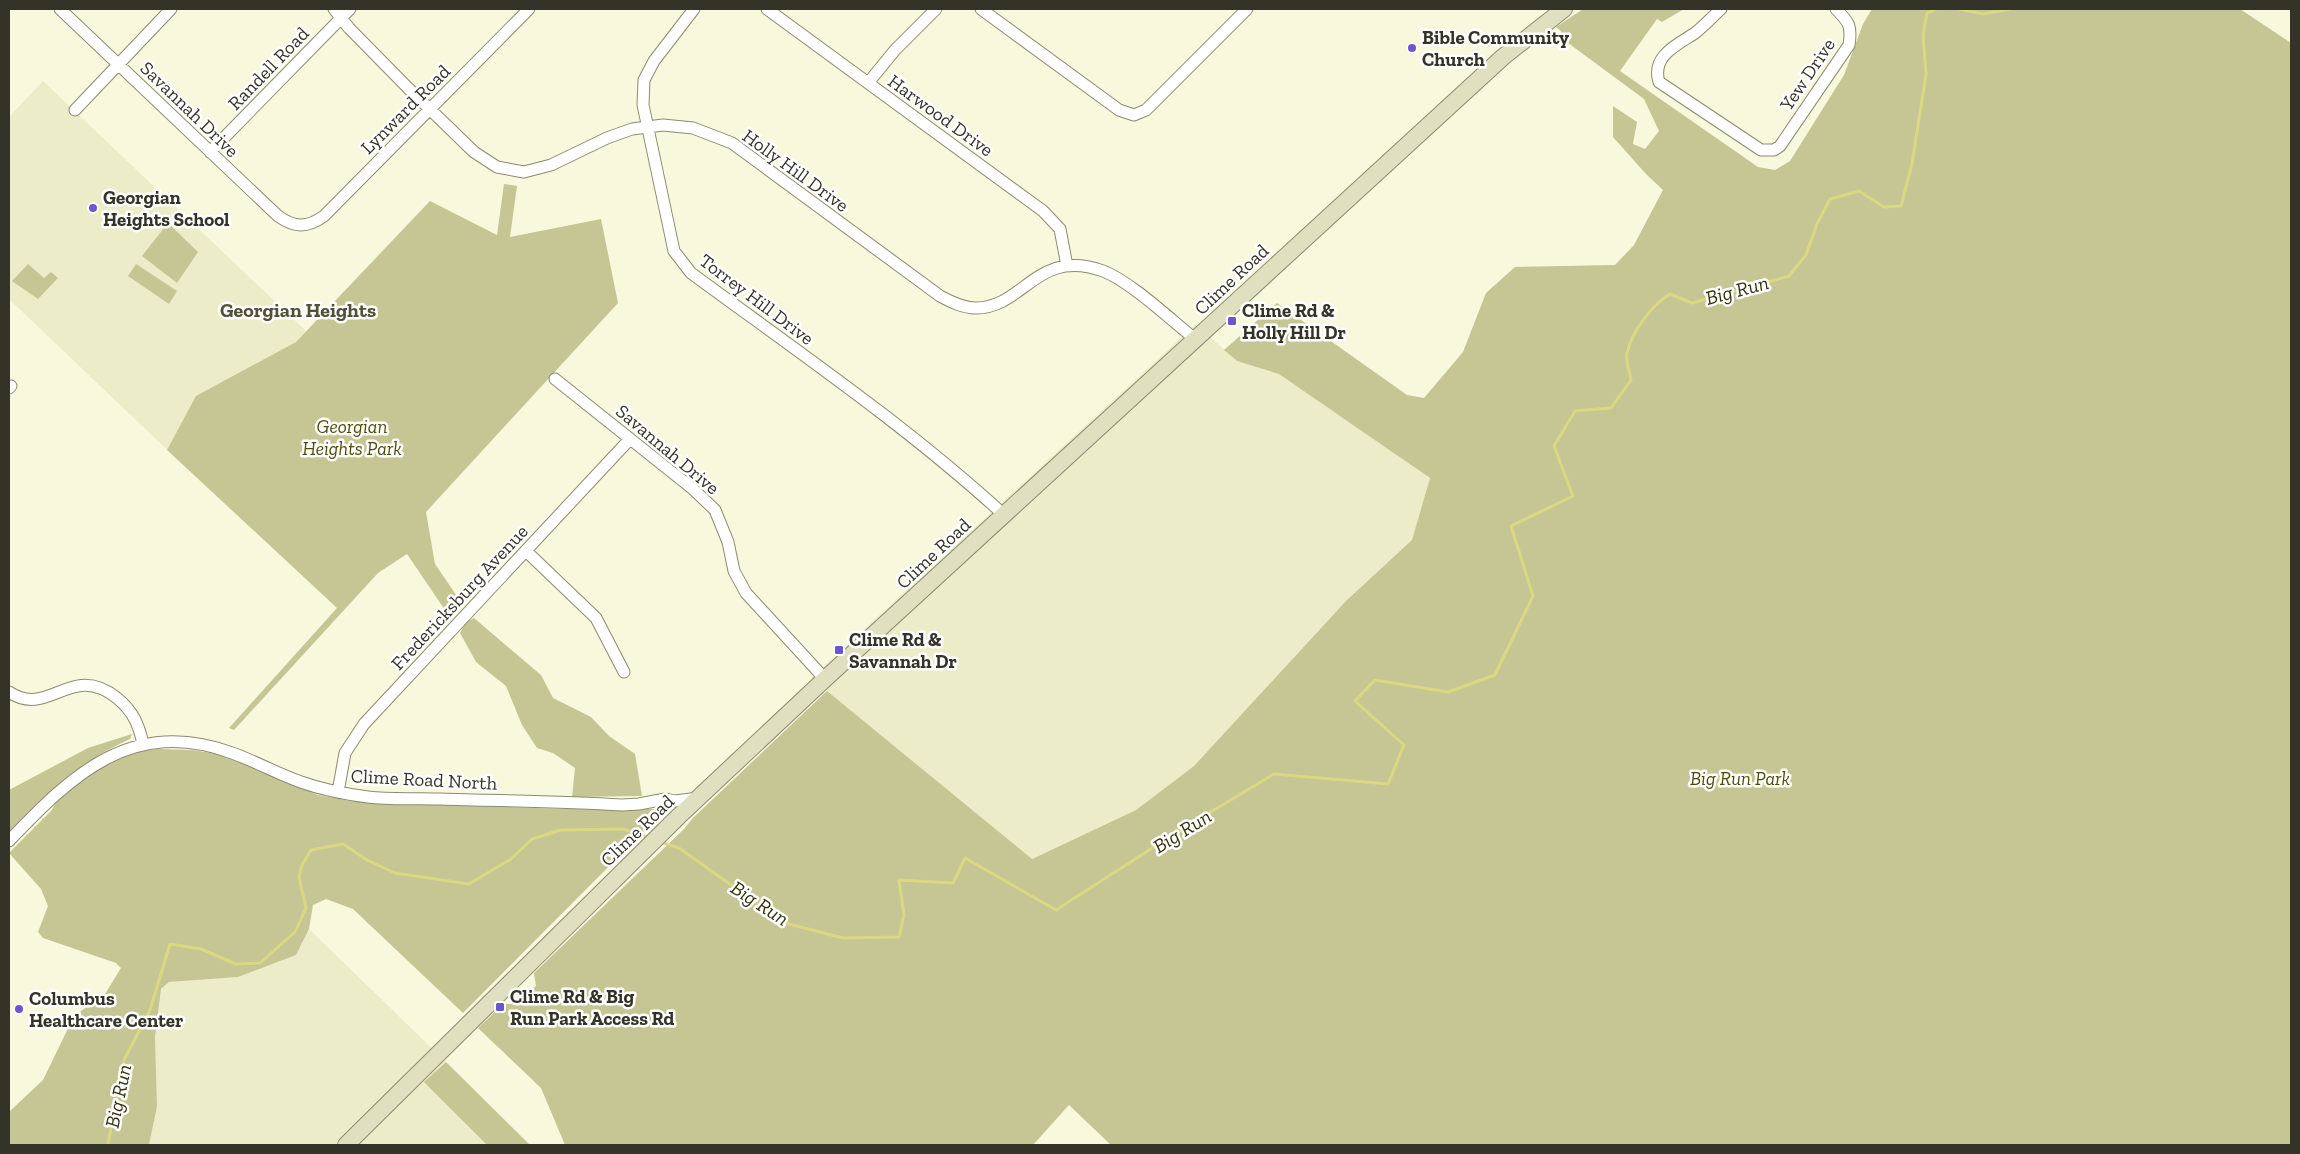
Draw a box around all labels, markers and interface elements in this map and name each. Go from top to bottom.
street label: Randell Road [223,22,314,115]
place label: Bible Community Church [1422,26,1569,71]
street label: Yew Drive [1774,34,1840,116]
marker: Bible Community Church [1406,42,1418,54]
street label: Savannah Drive [136,57,244,162]
street label: Lynward Road [356,59,455,159]
street label: Harwood Drive [884,69,998,161]
street label: Holly Hill Drive [738,124,853,217]
place label: Georgian Heights School [103,186,230,231]
marker: Georgian Heights School [87,202,99,214]
street label: Clime Road [1189,239,1274,320]
street label: Torrey Hill Drive [695,249,818,350]
water label: Big Run [1703,270,1771,310]
district label: Georgian Heights [220,298,376,322]
place label: Clime Rd & Holly Hill Dr [1242,299,1346,344]
marker: Clime Rd & Holly Hill Dr [1226,315,1238,327]
street label: Savannah Drive [611,399,724,499]
park label: Georgian Heights Park [302,415,402,460]
street label: Clime Road [891,513,976,594]
street label: Fredericksburg Avenue [386,520,533,675]
place label: Clime Rd & Savannah Dr [849,628,957,673]
marker: Clime Rd & Savannah Dr [833,644,845,656]
street label: Clime Road North [350,764,498,795]
park label: Big Run Park [1690,767,1790,790]
street label: Clime Road [596,789,679,871]
water label: Big Run [1148,804,1216,858]
water label: Big Run [726,875,794,931]
place label: Clime Rd & Big Run Park Access Rd [510,985,675,1030]
place label: Columbus Healthcare Center [29,987,184,1032]
marker: Clime Rd & Big Run Park Access Rd [494,1001,506,1013]
marker: Columbus Healthcare Center [13,1003,25,1015]
water label: Big Run [100,1062,136,1130]

